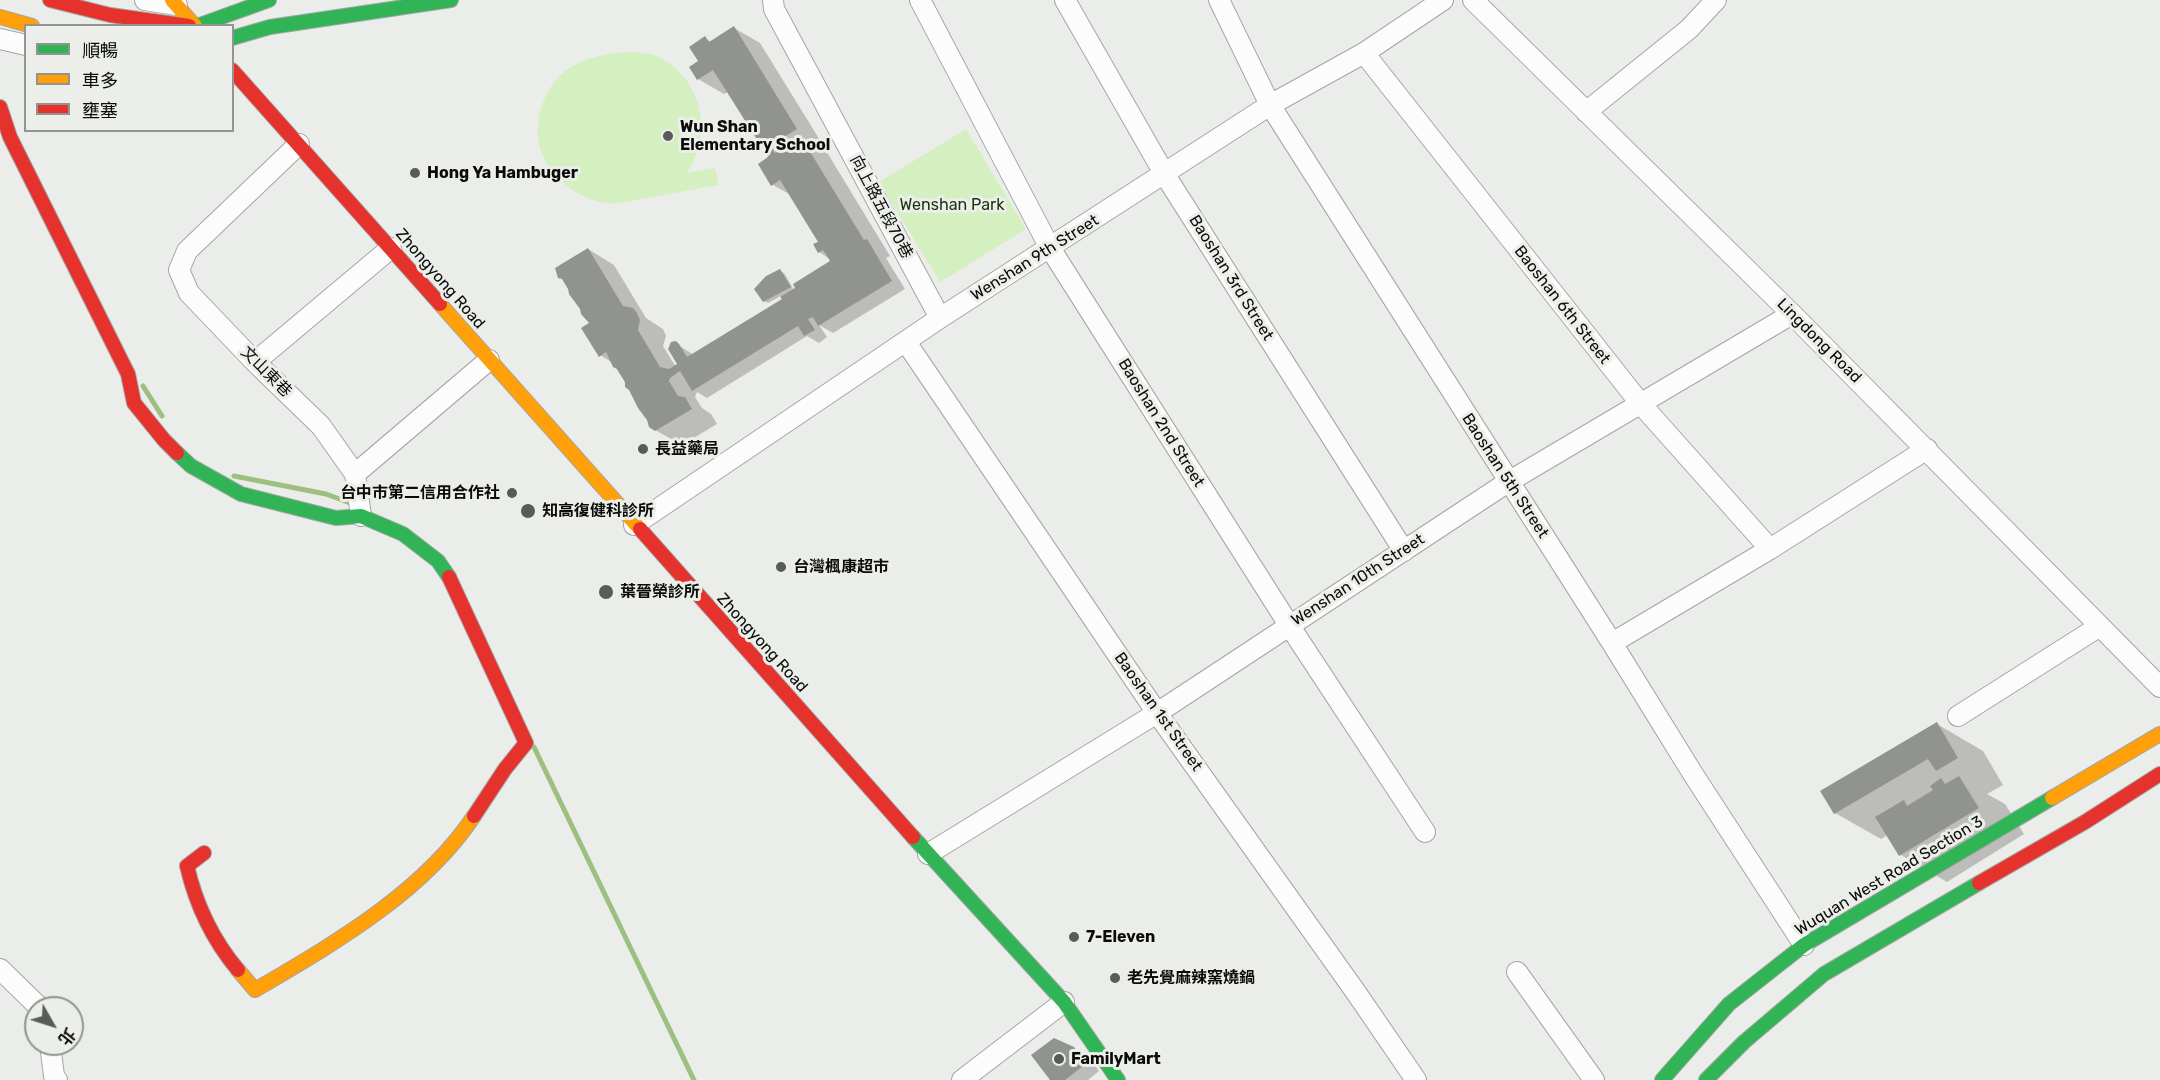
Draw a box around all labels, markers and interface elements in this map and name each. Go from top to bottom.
legend [24,24,234,132]
text: 順暢 [82,40,118,62]
text: 車多 [82,70,118,92]
text: 壅塞 [82,100,118,122]
place label: Wun Shan Elementary School [680,117,830,155]
marker: Wun Shan Elementary School [661,129,675,143]
street label: 向上路五段70巷 [846,152,916,262]
place label: Hong Ya Hambuger [427,163,578,183]
marker: Hong Ya Hambuger [408,166,422,180]
park label: Wenshan Park [900,195,1004,215]
street label: Wenshan 9th Street [968,211,1102,305]
street label: Baoshan 3rd Street [1185,212,1277,344]
street label: Zhongyong Road [391,225,489,333]
street label: Baoshan 6th Street [1510,242,1614,368]
street label: Lingdong Road [1773,295,1865,387]
street label: 文山東巷 [237,343,295,401]
street label: Baoshan 2nd Street [1114,355,1208,491]
street label: Baoshan 5th Street [1458,410,1552,542]
place label: 長益藥局 [655,439,719,459]
marker: 長益藥局 [636,442,650,456]
place label: 台中市第二信用合作社 [340,483,500,503]
marker: 台中市第二信用合作社 [505,486,519,500]
place label: 知高復健科診所 [542,501,654,521]
marker: 知高復健科診所 [519,502,537,520]
street label: Wenshan 10th Street [1288,530,1428,630]
place label: 台灣楓康超市 [793,557,889,577]
marker: 台灣楓康超市 [774,560,788,574]
place label: 葉晉榮診所 [620,582,700,602]
marker: 葉晉榮診所 [597,583,615,601]
street label: Zhongyong Road [713,590,811,696]
street label: Baoshan 1st Street [1110,649,1206,775]
street label: Wuquan West Road Section 3 [1792,812,1986,940]
place label: 7-Eleven [1086,927,1155,947]
marker: 7-Eleven [1067,930,1081,944]
place label: 老先覺麻辣窯燒鍋 [1127,968,1255,988]
marker: 老先覺麻辣窯燒鍋 [1108,971,1122,985]
north arrow [24,996,84,1056]
text: 北 [54,1024,79,1049]
place label: FamilyMart [1071,1049,1161,1069]
marker: FamilyMart [1052,1052,1066,1066]

